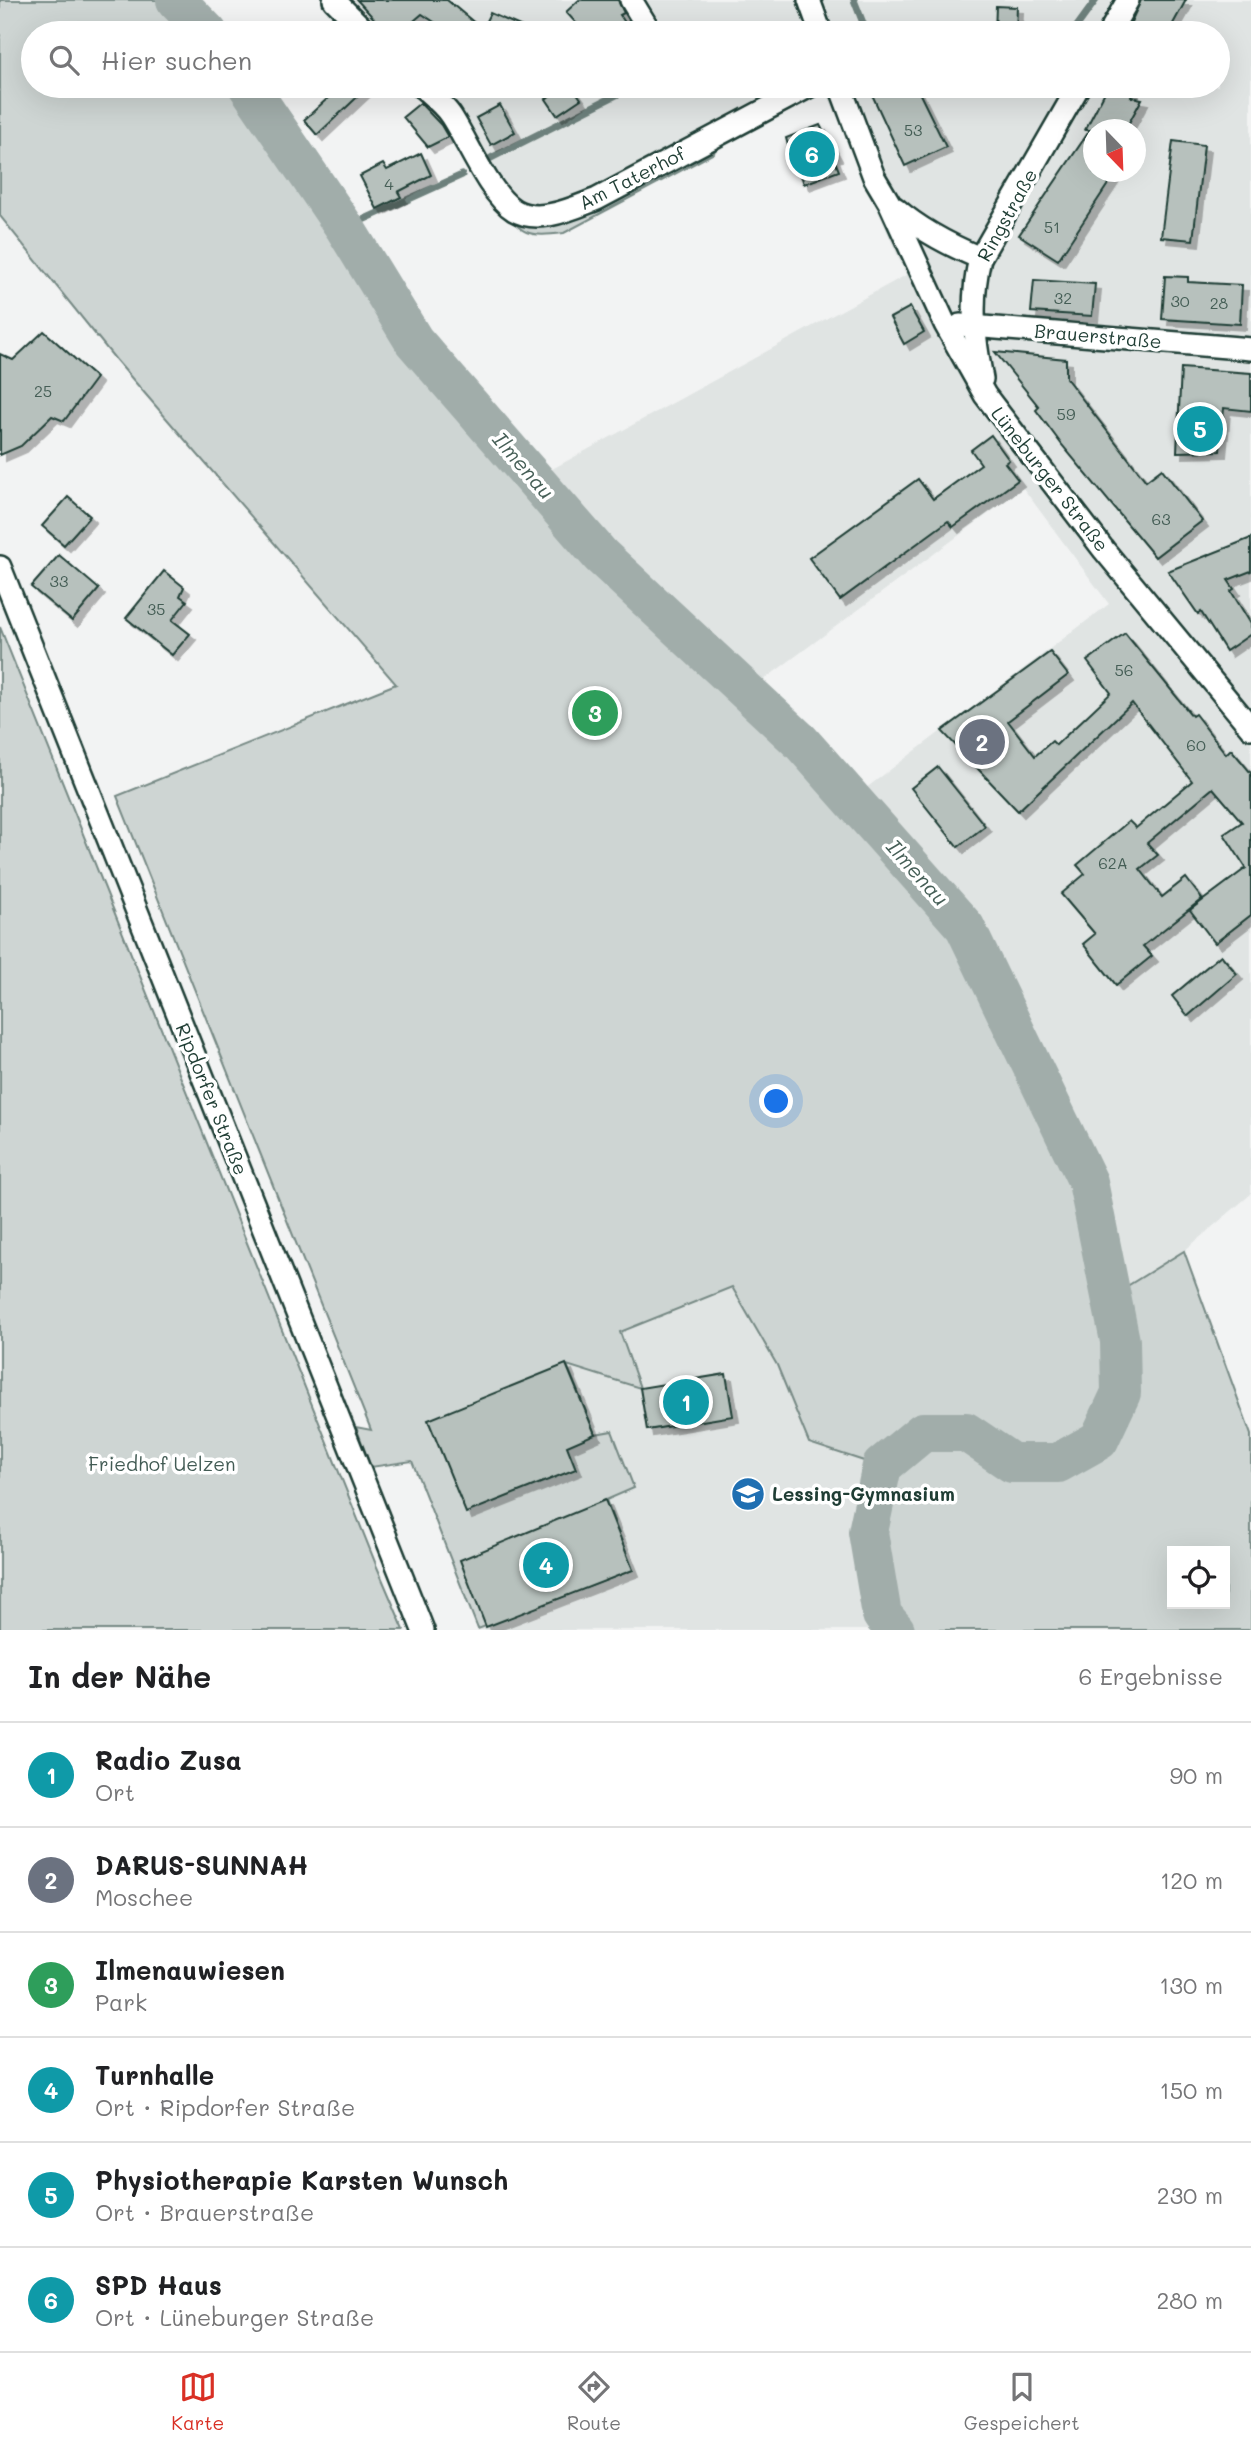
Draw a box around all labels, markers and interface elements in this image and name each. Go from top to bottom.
search box [21,21,1230,98]
icon: search [45,41,83,79]
text: Hier suchen [101,43,252,77]
house number: 53 [904,119,922,140]
north arrow [1083,119,1146,182]
pin: 6 [789,128,835,180]
street label: Am Taterhof [574,140,690,215]
street label: Ringstraße [971,164,1042,266]
house number: 4 [384,173,394,194]
house number: 51 [1044,216,1060,237]
house number: 32 [1054,287,1072,308]
house number: 30 [1170,290,1190,311]
house number: 28 [1210,292,1229,313]
street label: Brauerstraße [1033,317,1163,354]
house number: 25 [34,380,52,401]
street label: Lüneburger Straße [986,401,1115,556]
house number: 59 [1057,403,1075,424]
pin: 5 [1177,403,1223,455]
water label: Ilmenau [488,426,561,504]
house number: 63 [1151,508,1171,529]
house number: 33 [50,570,68,591]
house number: 35 [147,598,165,619]
house number: 56 [1115,659,1134,680]
pin: 3 [572,687,618,739]
pin: 2 [959,716,1005,768]
house number: 60 [1186,734,1206,755]
water label: Ilmenau [881,833,955,911]
house number: 62A [1098,852,1128,873]
street label: Ripdorfer Straße [171,1019,254,1178]
your location [759,1084,793,1118]
pin: 1 [663,1376,709,1428]
park label: Friedhof Uelzen [88,1451,236,1476]
school or university icon: Lessing-Gymnasium [729,1475,767,1513]
place label: Lessing-Gymnasium [772,1481,955,1506]
pin: 4 [523,1539,569,1591]
map controls [1167,1546,1230,1609]
button: locate [1167,1546,1230,1609]
text: In der Nähe [28,1656,211,1696]
text: 6 Ergebnisse [1078,1661,1223,1691]
text: Radio Zusa [95,1743,242,1777]
text: 1 [46,1760,56,1790]
text: 90 m [1170,1760,1223,1790]
text: Ort [95,1777,135,1807]
text: DARUS-SUNNAH [95,1848,308,1882]
text: 2 [45,1865,57,1895]
text: 120 m [1160,1865,1223,1895]
text: Moschee [95,1882,193,1912]
text: Ilmenauwiesen [95,1953,285,1987]
text: 3 [44,1970,58,2000]
text: 130 m [1159,1970,1223,2000]
text: Park [95,1987,147,2017]
text: Turnhalle [95,2058,214,2092]
text: 4 [44,2075,58,2105]
text: 150 m [1159,2075,1223,2105]
text: Ort · Ripdorfer Straße [95,2092,355,2122]
text: Physiotherapie Karsten Wunsch [95,2163,508,2197]
text: 5 [44,2180,58,2210]
text: 230 m [1157,2180,1223,2210]
text: Ort · Brauerstraße [95,2197,314,2227]
text: SPD Haus [95,2268,222,2302]
text: 6 [44,2285,58,2315]
text: 280 m [1156,2285,1223,2315]
text: Ort · Lüneburger Straße [95,2302,374,2332]
tab: Karte [171,2368,224,2435]
tab: Route [567,2368,621,2435]
tab: Gespeichert [964,2368,1080,2435]

